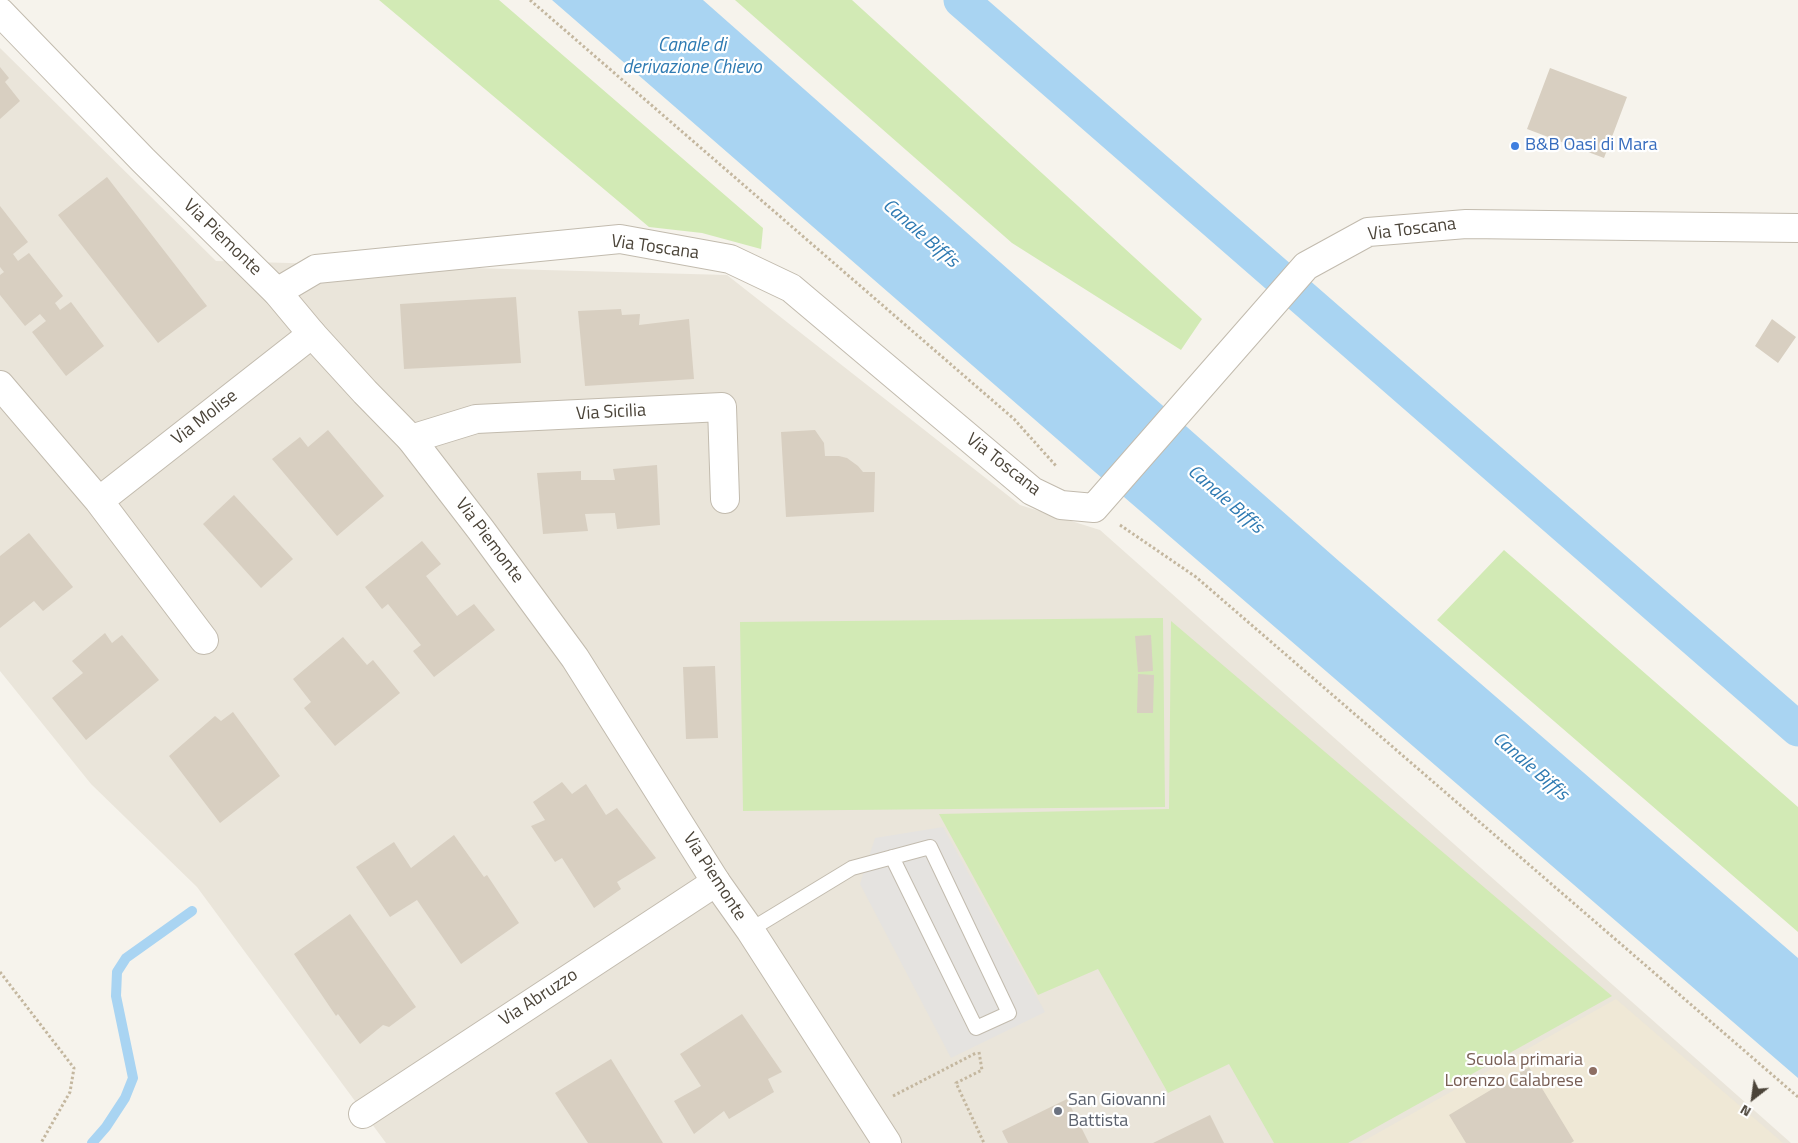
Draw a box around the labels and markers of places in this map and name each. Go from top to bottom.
place label: B&B Oasi di Mara [1525,135,1657,157]
marker: B&B Oasi di Mara [1509,140,1521,152]
place label: Scuola primaria Lorenzo Calabrese [1445,1050,1583,1092]
marker: Scuola primaria Lorenzo Calabrese [1587,1065,1599,1077]
place label: San Giovanni Battista [1068,1090,1166,1132]
marker: San Giovanni Battista [1052,1105,1064,1117]

